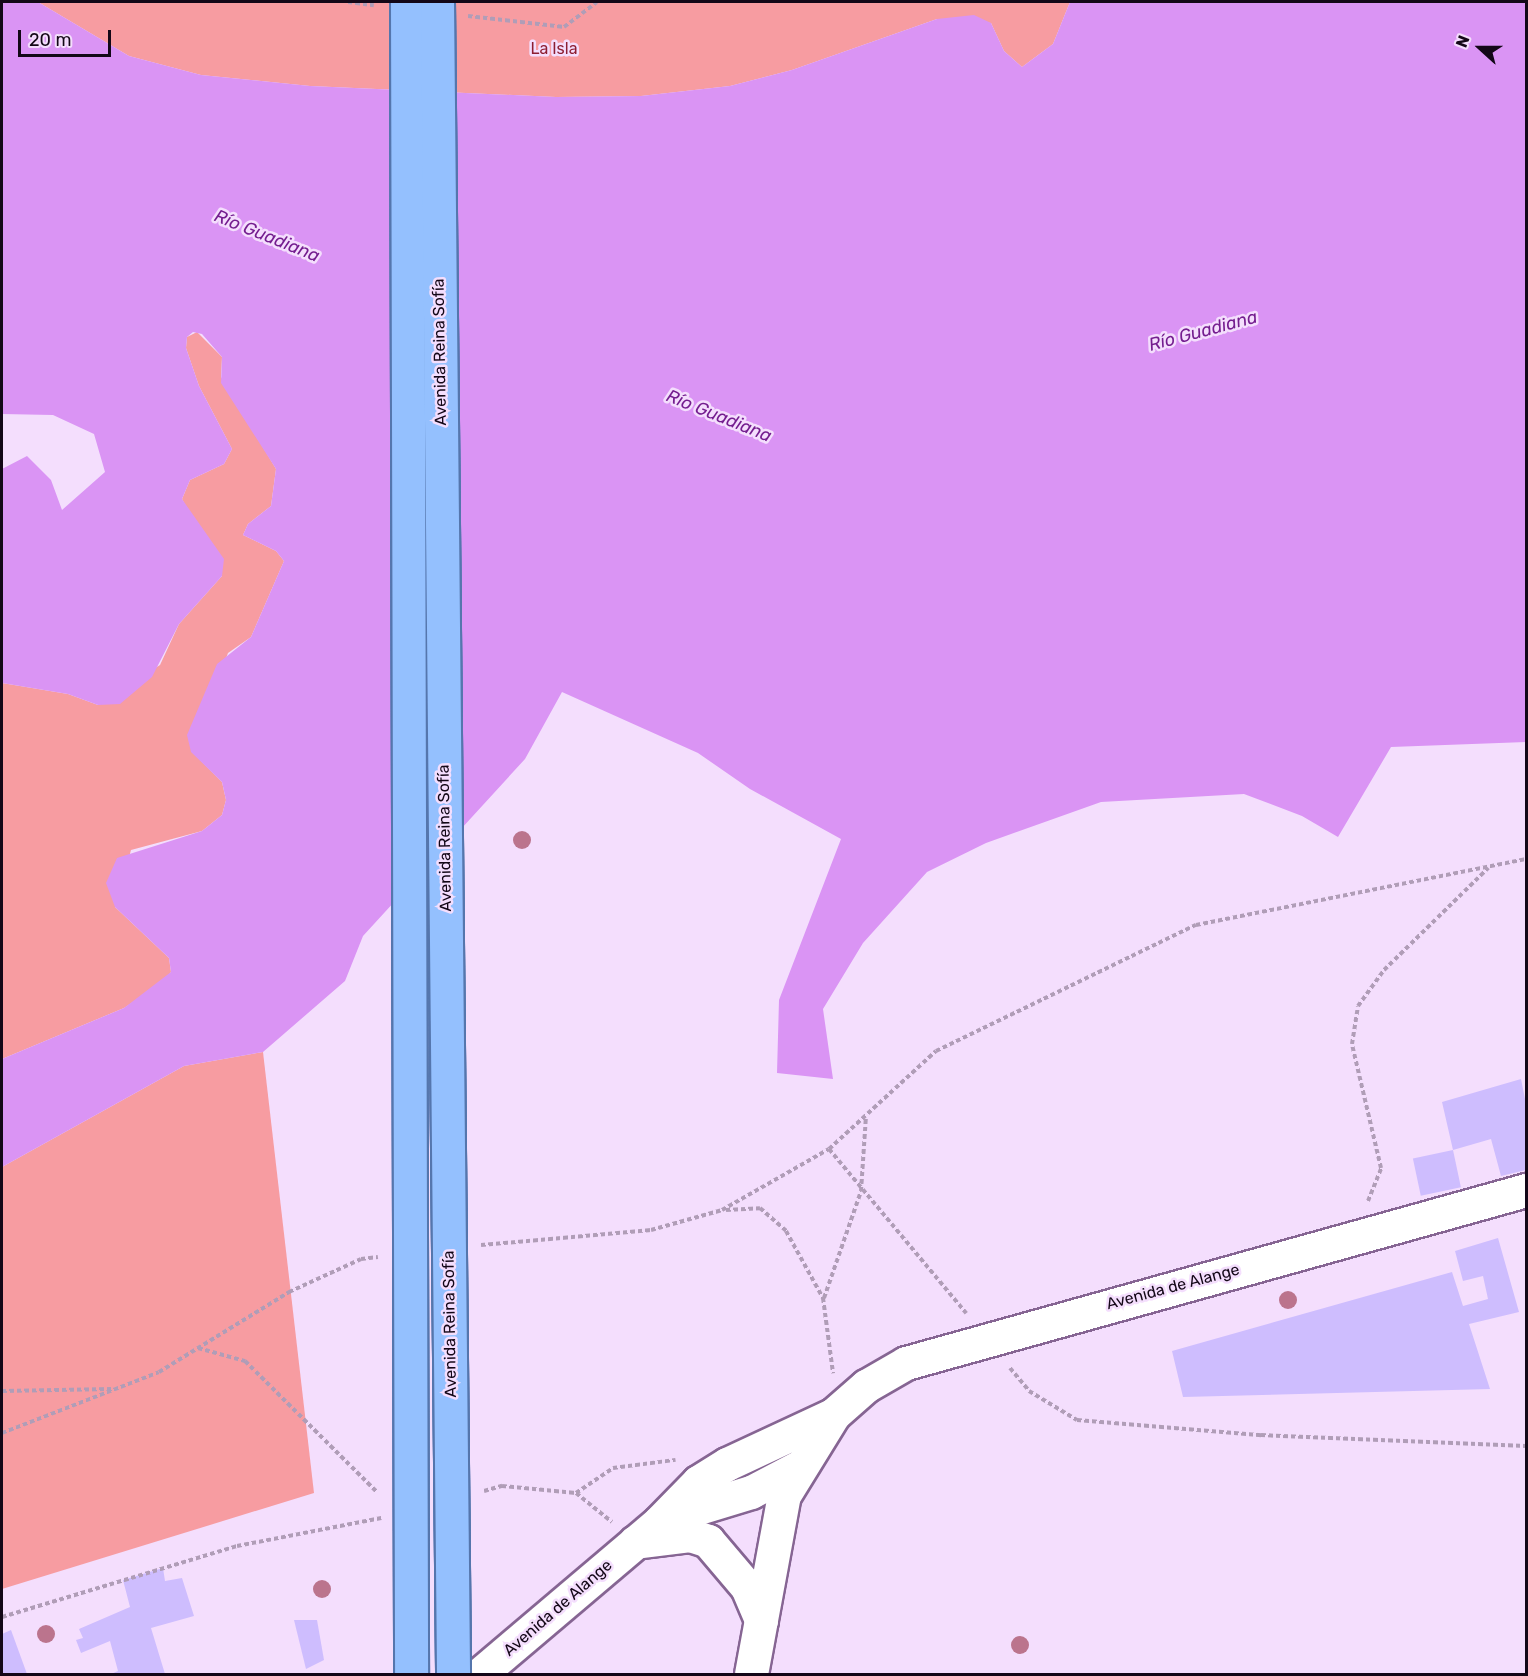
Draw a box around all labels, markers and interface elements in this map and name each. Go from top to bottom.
scale bar [21,18,114,56]
north arrow [1450,18,1510,78]
text: 20 m [29,29,71,51]
text: N [1452,33,1474,50]
park label: La Isla [530,39,578,59]
water label: Río Guadiana [211,205,323,267]
street label: Avenida Reina Sofía [429,278,451,426]
water label: Río Guadiana [1146,306,1260,356]
water label: Río Guadiana [663,385,775,447]
street label: Avenida Reina Sofía [434,764,456,912]
street label: Avenida Reina Sofía [439,1250,461,1398]
street label: Avenida de Alange [1104,1260,1242,1314]
street label: Avenida de Alange [500,1556,616,1660]

